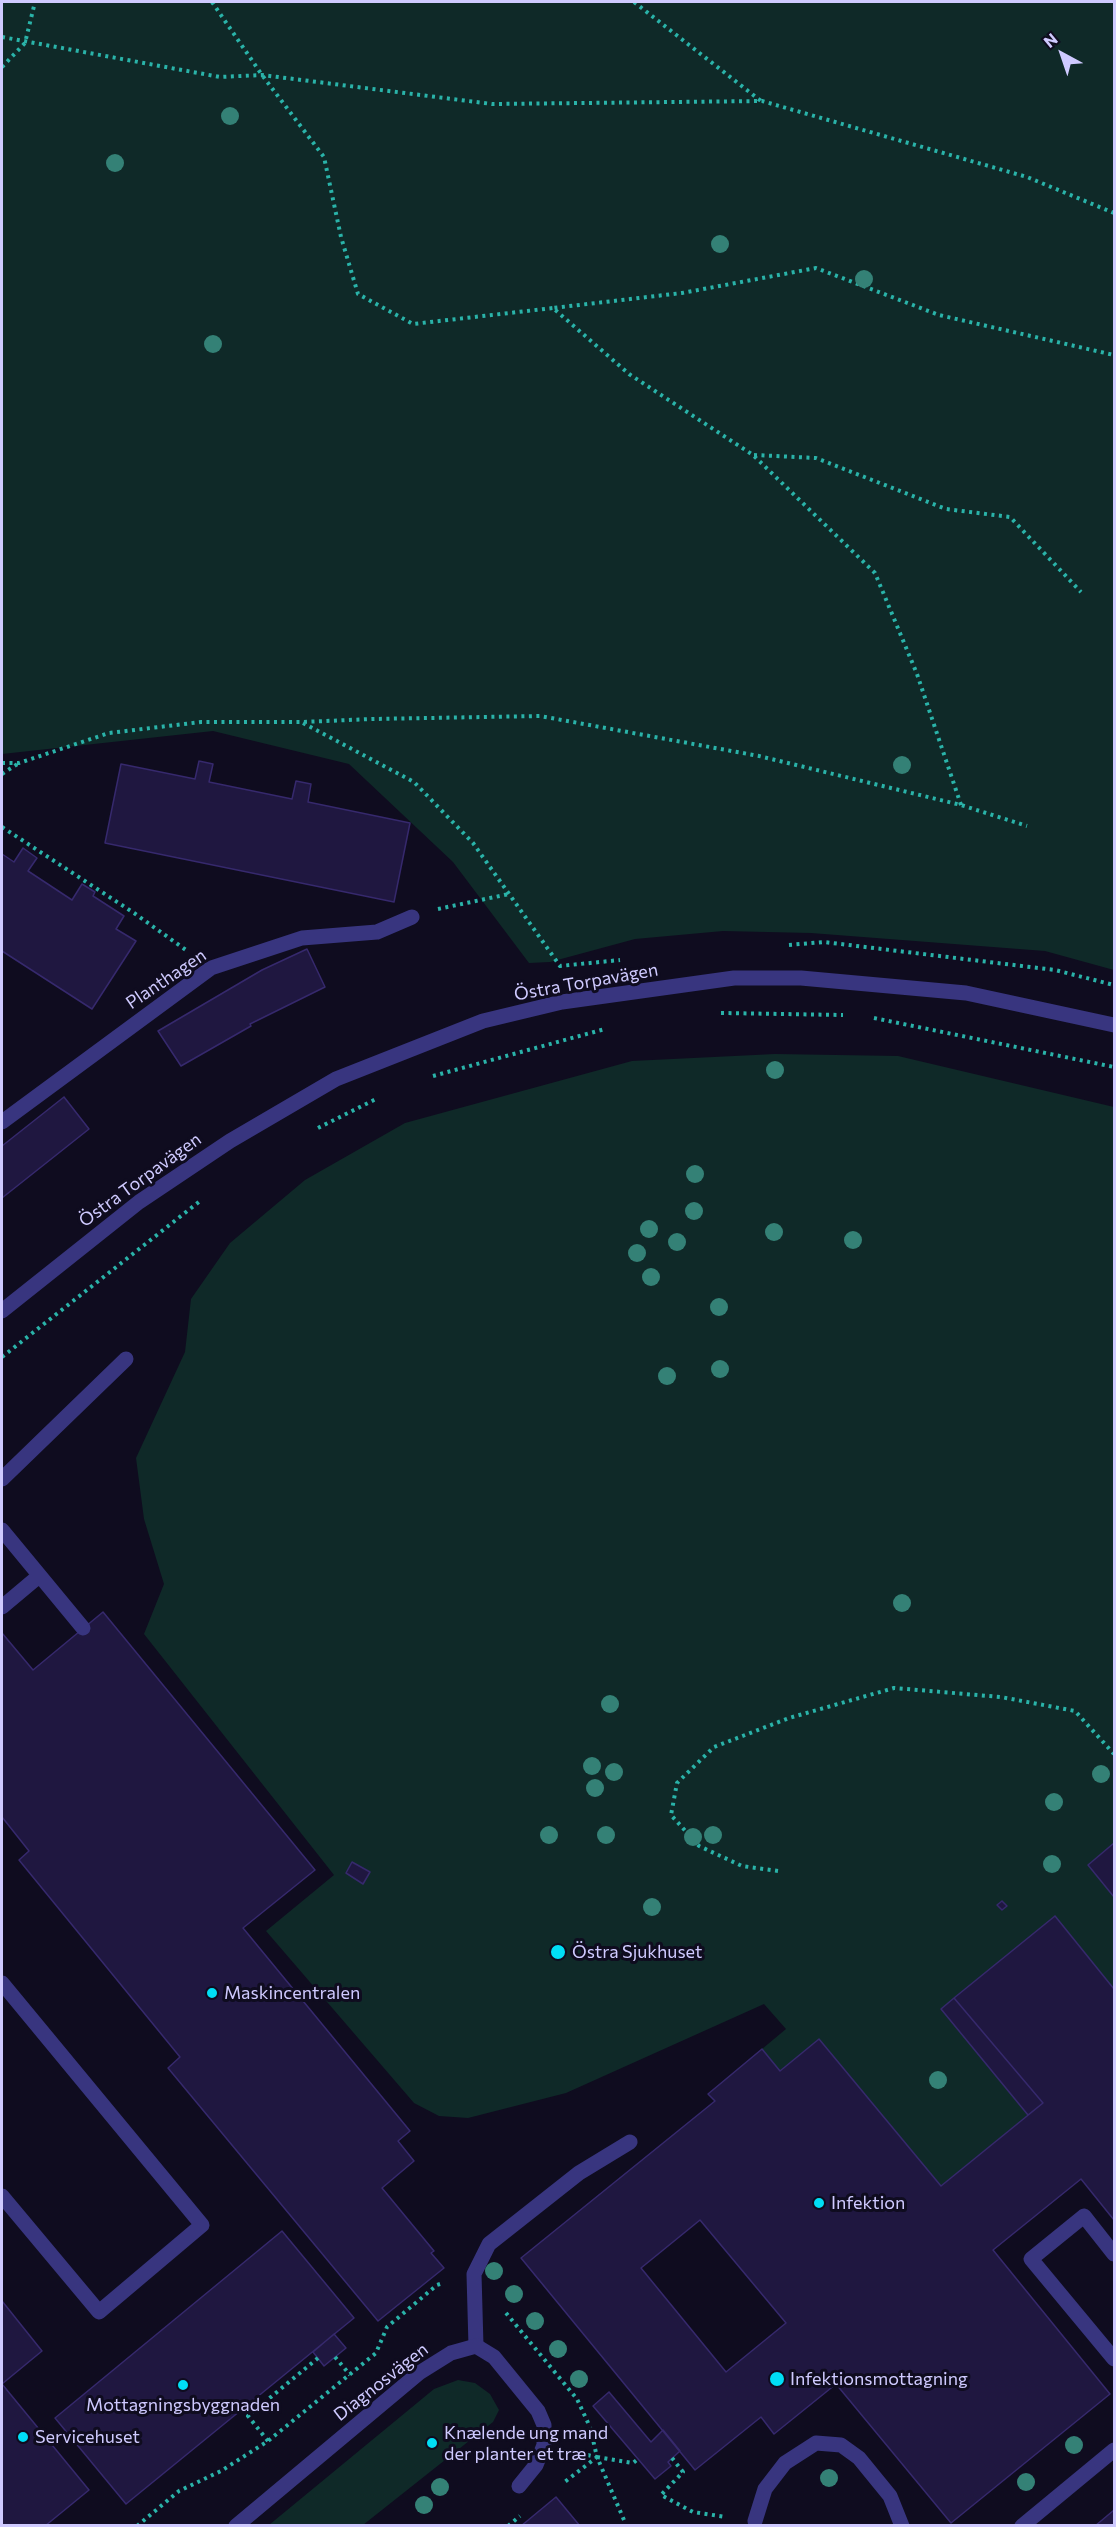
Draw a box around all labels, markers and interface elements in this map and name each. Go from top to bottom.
north arrow [1032,24,1092,84]
text: N [1039,29,1061,51]
street label: Planthagen [122,944,210,1014]
street label: Östra Torpavägen [512,959,660,1005]
street label: Östra Torpavägen [75,1128,205,1232]
place label: Östra Sjukhuset [572,1941,702,1963]
marker: Östra Sjukhuset [549,1943,567,1961]
place label: Maskincentralen [224,1982,360,2004]
marker: Maskincentralen [205,1986,219,2000]
place label: Infektion [831,2192,905,2214]
marker: Infektion [812,2196,826,2210]
street label: Diagnosvägen [330,2338,432,2426]
place label: Infektionsmottagning [790,2368,968,2390]
marker: Infektionsmottagning [768,2370,786,2388]
marker: Mottagningsbyggnaden [176,2378,190,2392]
place label: Mottagningsbyggnaden [86,2394,280,2416]
place label: Knælende ung mand der planter et træ [444,2422,608,2464]
place label: Servicehuset [35,2426,140,2448]
marker: Servicehuset [16,2430,30,2444]
marker: Knælende ung mand der planter et træ [425,2436,439,2450]

